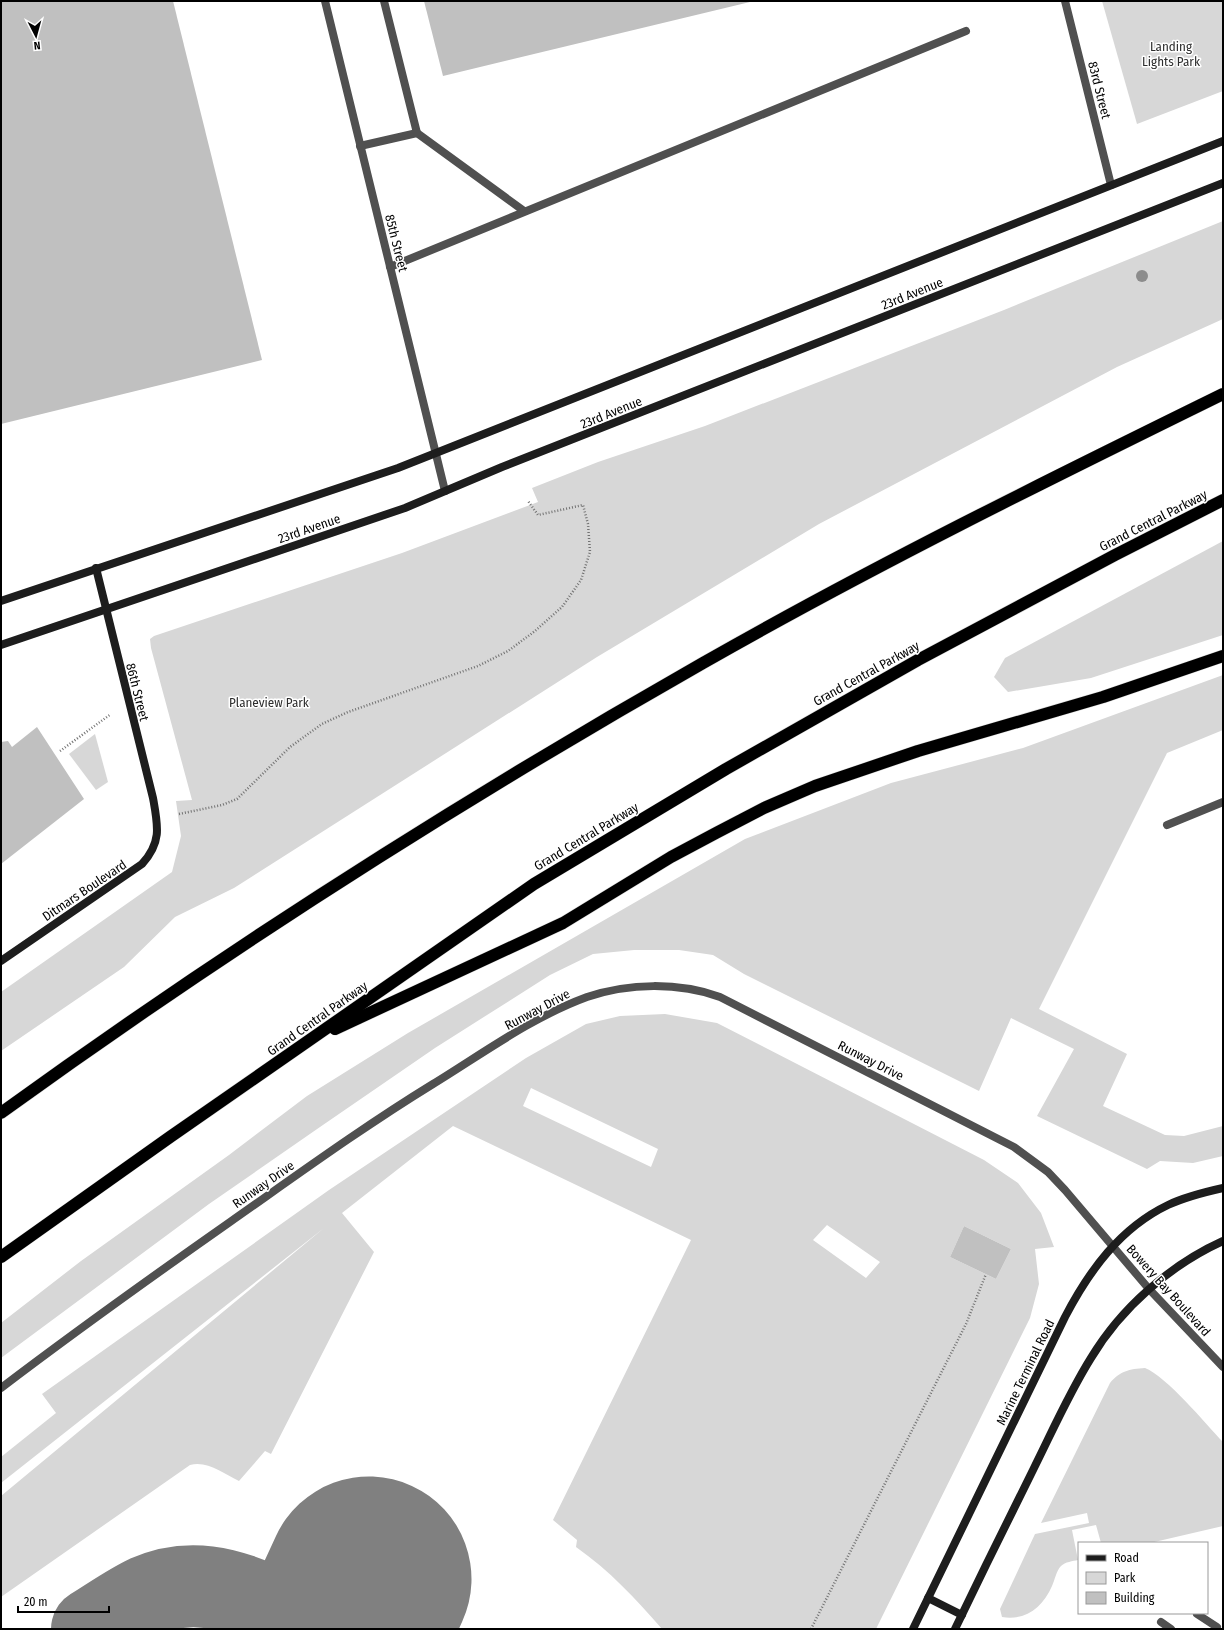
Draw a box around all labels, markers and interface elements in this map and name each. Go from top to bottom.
north arrow [16,16,56,56]
text: N [33,39,41,52]
park label: Landing Lights Park [1142,39,1201,69]
street label: 83rd Street [1085,60,1114,121]
street label: 85th Street [382,213,411,274]
street label: 23rd Avenue [879,274,945,313]
street label: 23rd Avenue [578,393,644,432]
street label: Grand Central Parkway [1097,487,1210,554]
street label: 23rd Avenue [276,511,342,546]
street label: Grand Central Parkway [811,638,922,709]
street label: 86th Street [123,662,152,723]
park label: Planeview Park [229,695,310,710]
street label: Grand Central Parkway [531,799,641,873]
street label: Ditmars Boulevard [39,857,129,924]
street label: Grand Central Parkway [264,978,370,1059]
street label: Runway Drive [502,986,572,1033]
street label: Runway Drive [835,1038,906,1083]
street label: Runway Drive [230,1158,297,1211]
street label: Bowery Bay Boulevard [1124,1241,1214,1339]
street label: Marine Terminal Road [993,1317,1058,1428]
legend [1078,1542,1208,1614]
text: Road [1114,1551,1139,1565]
text: Park [1114,1571,1136,1585]
scale bar [18,1588,109,1614]
text: Building [1114,1591,1155,1605]
text: 20 m [24,1595,48,1609]

